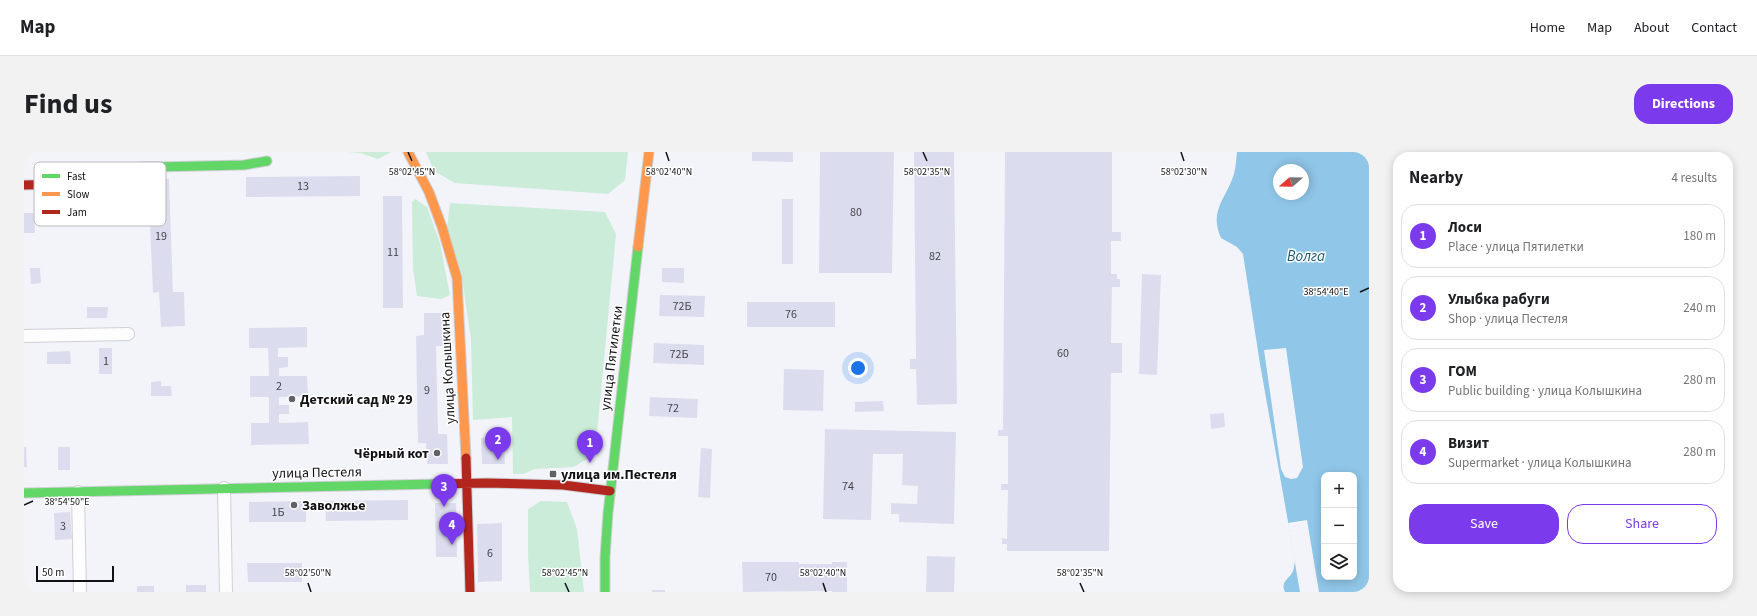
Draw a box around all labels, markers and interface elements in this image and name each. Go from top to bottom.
text: Map [20,14,55,41]
text: Home [1530,18,1565,38]
text: Map [1587,18,1612,38]
text: About [1634,18,1669,38]
text: Contact [1691,18,1737,38]
text: Find us [24,84,112,124]
button: Directions [1634,84,1733,124]
legend [34,162,166,226]
north arrow [1273,164,1309,200]
text: 58°02'45"N [389,165,435,179]
text: 58°02'40"N [646,165,692,179]
text: 58°02'35"N [904,165,950,179]
text: 58°02'30"N [1161,165,1207,179]
text: Nearby [1409,166,1463,190]
text: Fast [67,169,86,184]
text: 4 results [1672,169,1717,187]
house number: 13 [297,178,309,195]
text: Slow [67,187,90,202]
house number: 80 [850,204,862,221]
text: Jam [67,205,87,220]
text: Лоси [1448,217,1482,238]
text: 1 [1420,227,1426,245]
text: 180 m [1683,227,1716,245]
house number: 19 [155,228,167,245]
text: Place · улица Пятилетки [1448,238,1584,256]
house number: 11 [387,244,399,261]
water label: Волга [1287,246,1325,267]
house number: 82 [929,248,941,265]
text: 38°54'40"E [1303,285,1349,299]
text: Улыбка рабуги [1448,289,1550,310]
house number: 72Б [673,298,691,315]
text: 2 [1420,299,1426,317]
text: 240 m [1683,299,1716,317]
street label: улица Пятилетки [596,304,628,412]
house number: 76 [785,306,797,323]
text: Shop · улица Пестеля [1448,310,1568,328]
street label: улица Колышкина [435,311,461,425]
house number: 60 [1057,345,1069,362]
house number: 72Б [670,346,688,363]
house number: 1 [103,353,109,370]
your location [848,358,868,378]
text: ГОМ [1448,361,1477,382]
text: 3 [1420,371,1426,389]
text: 280 m [1683,371,1716,389]
house number: 2 [276,378,282,395]
house number: 9 [424,382,430,399]
text: Public building · улица Колышкина [1448,382,1642,400]
place label: Детский сад № 29 [300,390,413,410]
marker: Детский сад № 29 [287,394,297,404]
house number: 72 [667,400,679,417]
pin: 2 [485,427,511,460]
pin: 1 [577,430,603,463]
text: Визит [1448,433,1489,454]
text: 4 [1420,443,1426,461]
text: 280 m [1683,443,1716,461]
place label: Чёрный кот [354,444,429,464]
marker: Чёрный кот [432,448,442,458]
text: Supermarket · улица Колышкина [1448,454,1632,472]
street label: улица Пестеля [272,462,362,484]
place label: улица им.Пестеля [561,465,677,485]
marker: улица им.Пестеля [548,469,558,479]
map controls [1321,472,1357,580]
button: + [1321,472,1357,508]
pin: 3 [431,474,457,507]
house number: 74 [842,478,854,495]
text: 38°54'50"E [44,495,90,509]
place label: Заволжье [302,496,366,516]
marker: Заволжье [289,500,299,510]
house number: 1Б [272,504,284,521]
button: Save [1409,504,1559,544]
button: Share [1567,504,1717,544]
button: − [1321,508,1357,544]
pin: 4 [439,512,465,545]
house number: 3 [60,518,66,535]
button: layers [1321,544,1357,580]
house number: 6 [487,545,493,562]
scale bar [36,564,114,583]
text: 50 m [42,565,64,580]
text: 58°02'50"N [285,566,331,580]
text: 58°02'45"N [542,566,588,580]
text: 58°02'40"N [800,566,846,580]
text: 58°02'35"N [1057,566,1103,580]
house number: 70 [765,569,777,586]

